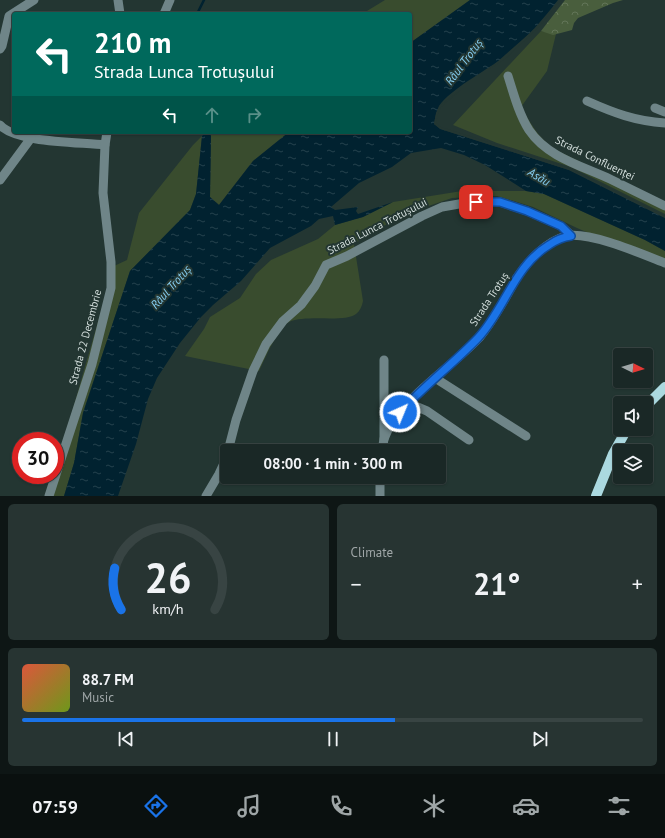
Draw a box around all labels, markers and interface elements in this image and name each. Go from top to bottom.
text: 210 m [94,24,171,61]
icon: left [28,28,80,80]
water label: Râul Trotuș [441,35,486,88]
text: Strada Lunca Trotușului [94,60,275,83]
icon: left [159,104,181,126]
icon: ahead [201,104,223,126]
icon: right [243,104,265,126]
street label: Strada Confluenței [553,133,637,183]
water label: Asău [524,164,553,189]
pin [459,185,493,219]
icon: arrive [465,191,487,213]
street label: Strada Lunca Trotușului [325,195,429,257]
water label: Râul Trotuș [147,261,194,312]
street label: Strada Trotuș [466,269,512,329]
street label: Strada 22 Decembrie [66,287,105,386]
north arrow [613,348,653,388]
map controls [613,348,653,484]
position arrow [379,391,421,433]
button: sound [613,396,653,436]
speed limit sign: 30 [12,432,64,484]
button: layers [613,444,653,484]
text: 08:00 · 1 min · 300 m [264,454,402,473]
text: Climate [351,544,393,561]
text: 26 [145,551,192,604]
text: 21° [473,564,520,603]
text: − [351,570,362,598]
text: + [632,570,643,598]
text: km/h [153,599,184,618]
text: 88.7 FM [82,670,134,689]
text: Music [82,689,114,706]
icon: previous [115,728,137,750]
icon: pause [322,728,344,750]
icon: next [529,728,551,750]
icon: directions [142,792,170,820]
icon: music [235,792,263,820]
icon: phone [327,792,355,820]
icon: climate [420,792,448,820]
icon: car [512,792,540,820]
icon: filters [605,792,633,820]
text: 07:59 [32,795,78,818]

